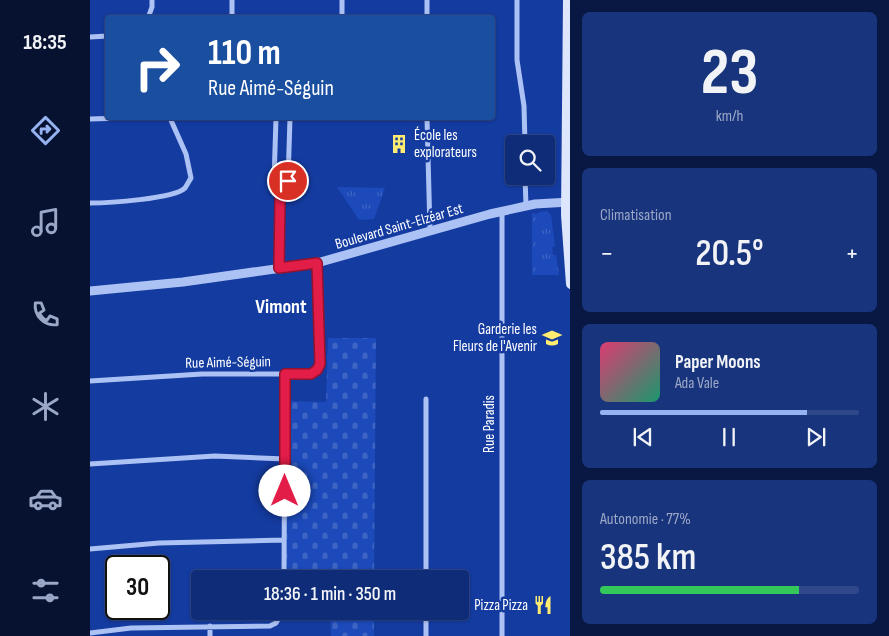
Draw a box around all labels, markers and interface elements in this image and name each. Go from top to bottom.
text: 18:35 [23,29,67,56]
text: 110 m [208,32,281,75]
icon: right [125,35,190,100]
text: 23 [701,35,758,113]
text: Rue Aimé-Séguin [208,75,334,102]
text: km/h [716,107,743,126]
icon: directions [28,113,63,148]
place label: École les explorateurs [414,126,477,162]
building icon: École les explorateurs [388,133,410,155]
map controls [505,135,555,185]
button: search [505,135,555,185]
pin [267,160,309,202]
icon: arrive [274,167,302,195]
street label: Boulevard Saint-Elzéar Est [333,199,466,254]
icon: music [28,205,63,240]
text: Climatisation [600,206,672,225]
text: 20.5° [695,231,764,276]
text: − [600,237,614,270]
text: + [845,237,859,270]
district label: Vimont [255,295,307,319]
icon: phone [28,297,63,332]
place label: Garderie les Fleurs de l'Avenir [453,320,538,356]
school or university icon: Garderie les Fleurs de l'Avenir [541,327,563,349]
text: Paper Moons [675,351,761,374]
street label: Rue Aimé-Séguin [185,352,271,373]
text: Ada Vale [675,374,719,393]
icon: climate [28,389,63,424]
street label: Rue Paradis [480,395,499,453]
icon: previous [629,423,657,451]
icon: pause [715,423,743,451]
icon: next [802,423,830,451]
position arrow [258,464,310,516]
icon: car [28,481,63,516]
text: Autonomie · 77% [600,510,691,529]
text: 385 km [600,535,696,580]
speed limit sign: 30 [105,555,170,620]
icon: filters [28,573,63,608]
text: 18:36 · 1 min · 350 m [264,583,396,606]
restaurant icon: Pizza Pizza [532,594,554,616]
place label: Pizza Pizza [474,596,528,615]

